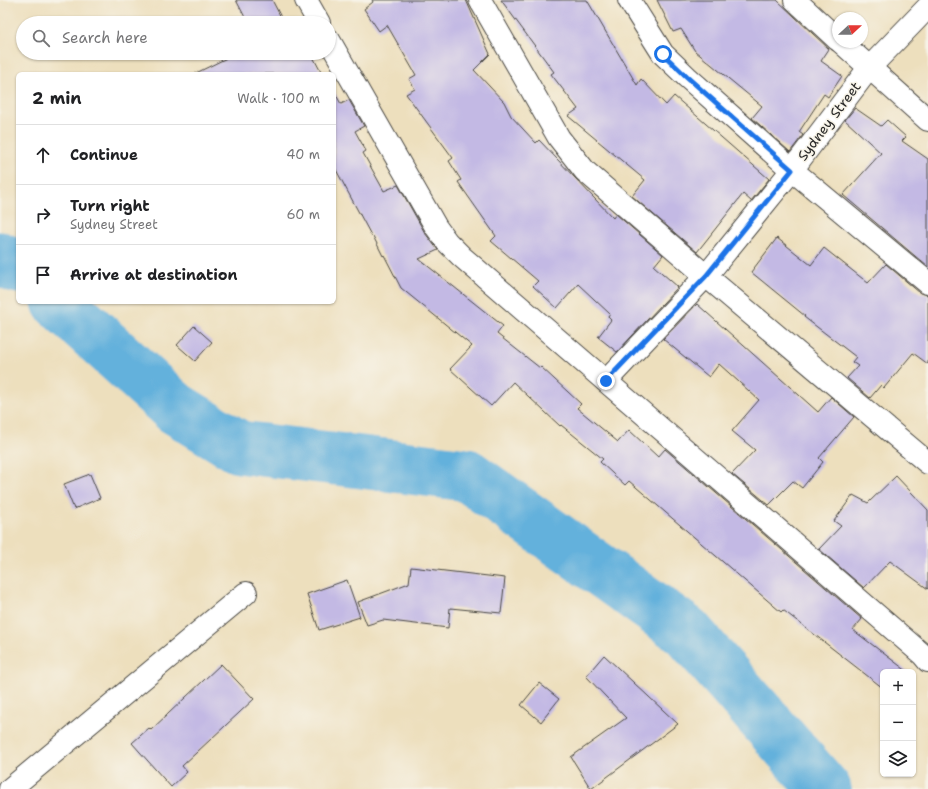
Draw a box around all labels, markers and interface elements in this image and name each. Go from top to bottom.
north arrow [832,12,868,48]
search box [16,16,336,60]
icon: search [30,27,52,49]
text: Search here [62,28,148,48]
route start [654,45,672,63]
street label: Sydney Street [793,78,865,164]
text: 2 min [32,87,82,109]
text: Walk · 100 m [237,90,320,107]
icon: ahead [32,144,54,166]
text: Continue [70,145,138,165]
text: 40 m [286,146,320,163]
text: Turn right [70,196,150,216]
icon: right [32,204,54,226]
text: 60 m [287,206,320,223]
text: Sydney Street [70,216,158,233]
icon: arrive [32,264,54,286]
text: Arrive at destination [70,265,238,285]
route end [597,372,615,390]
map controls [880,669,916,777]
button: + [880,669,916,705]
button: − [880,705,916,741]
button: layers [880,741,916,777]

